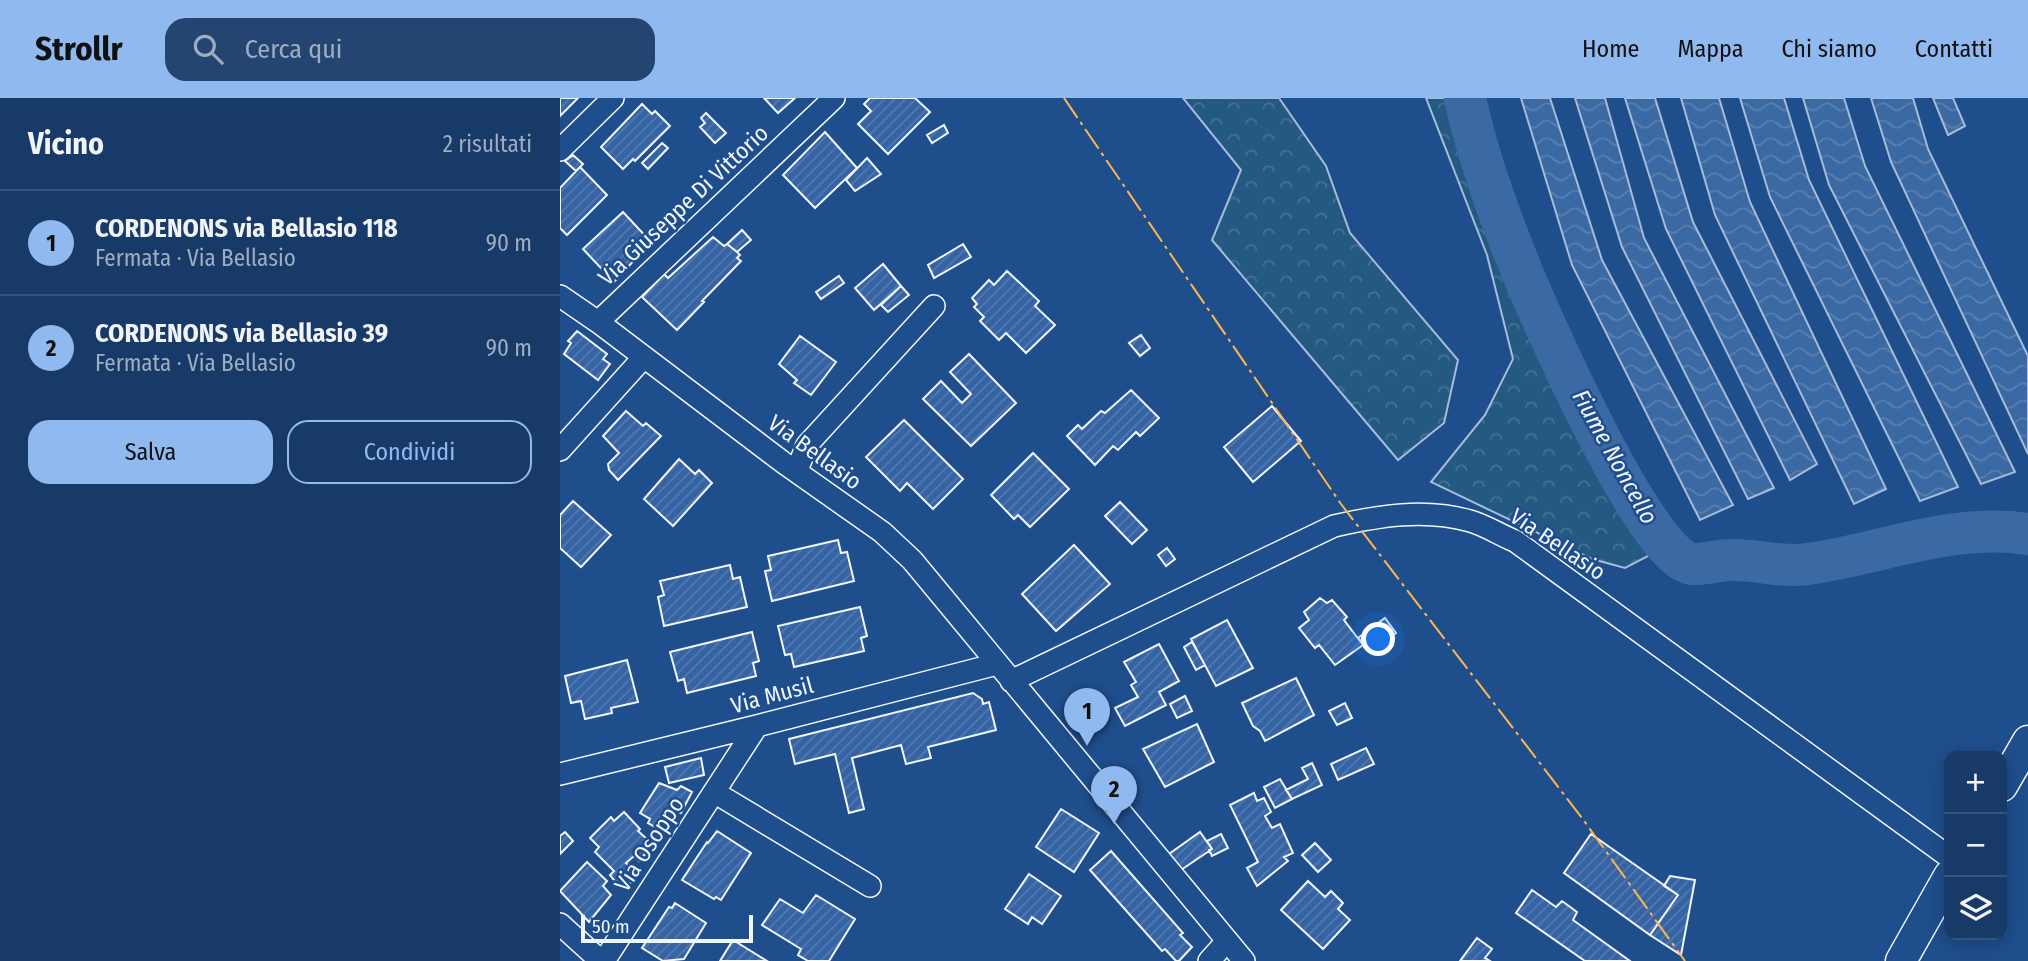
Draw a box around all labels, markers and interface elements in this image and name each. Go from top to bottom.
search box [165,18,655,81]
text: Strollr [35,29,123,69]
icon: search [189,30,227,68]
text: Cerca qui [245,34,342,65]
text: Home [1582,35,1639,63]
text: Mappa [1677,35,1743,63]
text: Chi siamo [1781,35,1877,63]
text: Contatti [1915,35,1993,63]
street label: Via Giuseppe Di Vittorio [592,119,774,291]
text: Vicino [28,126,104,162]
text: 2 risultati [443,130,532,158]
text: CORDENONS via Bellasio 118 [95,213,398,244]
text: 1 [46,229,56,257]
text: 90 m [486,229,532,257]
text: Fermata · Via Bellasio [95,244,296,272]
text: CORDENONS via Bellasio 39 [95,318,388,349]
text: 2 [46,334,56,362]
text: 90 m [486,334,532,362]
text: Fermata · Via Bellasio [95,349,296,377]
water label: Fiume Noncello [1567,385,1663,529]
street label: Via Bellasio [763,409,867,495]
button: Salva [28,420,273,484]
button: Condividi [287,420,532,484]
street label: Via Bellasio [1505,502,1611,586]
your location [1361,622,1395,656]
street label: Via Musil [728,671,816,719]
pin: 1 [1064,688,1110,746]
map controls [1944,751,2007,940]
button: + [1944,751,2007,814]
pin: 2 [1091,766,1137,824]
street label: Via Osoppo [608,791,690,897]
button: − [1944,814,2007,877]
button: layers [1944,877,2007,940]
scale bar [581,912,752,944]
text: 50 m [592,915,630,938]

